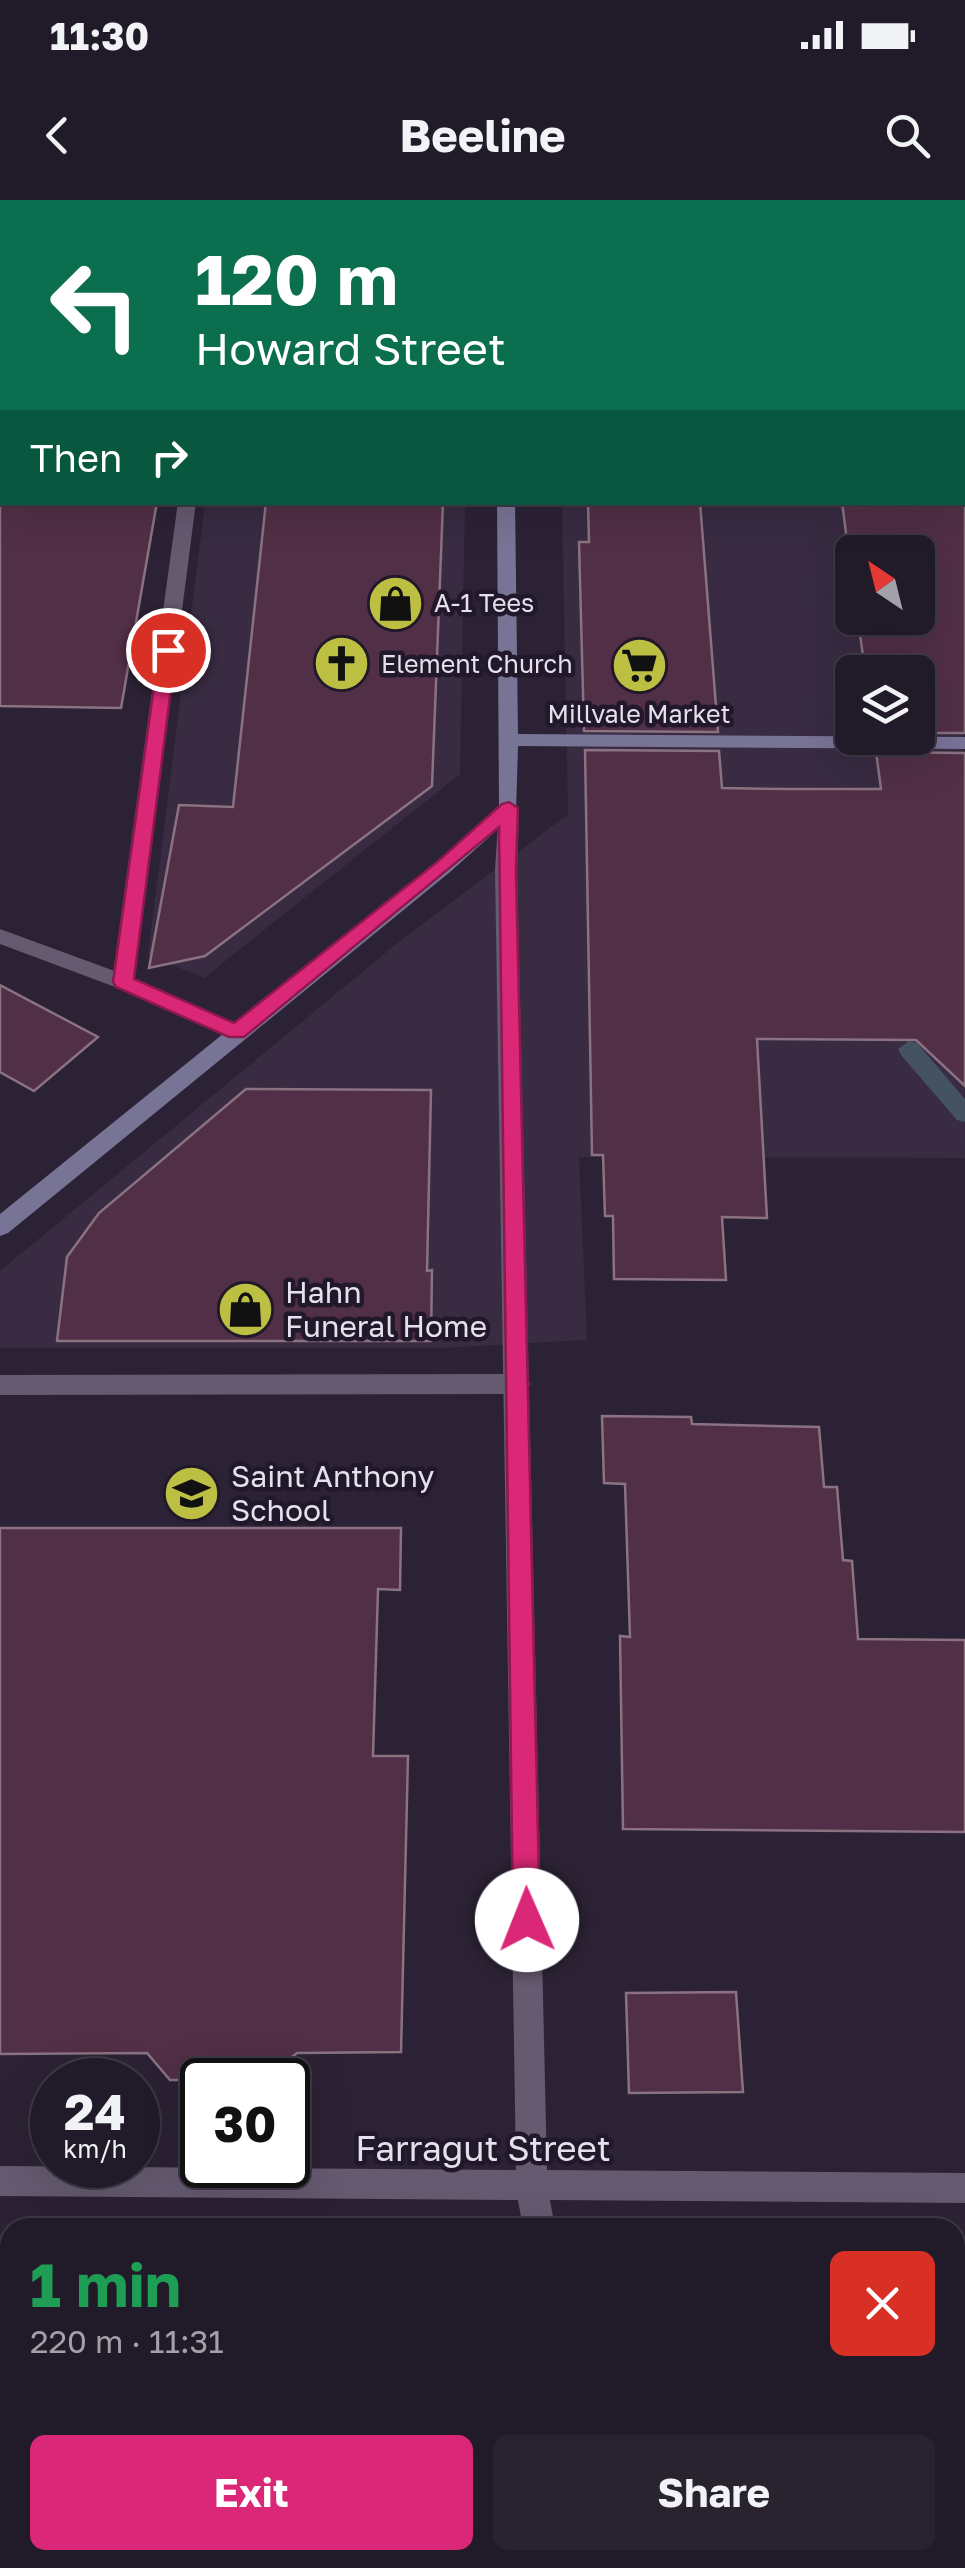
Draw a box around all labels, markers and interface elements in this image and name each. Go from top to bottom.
text: 11:30 [50,13,149,58]
icon: back [30,108,85,163]
text: Beeline [399,108,566,162]
icon: search [880,108,935,163]
text: 120 m [195,236,398,320]
icon: left [30,240,160,370]
text: Howard Street [195,321,506,375]
icon: right [142,430,197,485]
text: Then [30,435,122,480]
north arrow [835,535,935,635]
map controls [835,535,935,755]
shop icon: A-1 Tees [365,573,425,633]
place label: A-1 Tees [434,587,534,618]
pin [126,608,211,693]
icon: arrive [141,623,196,678]
church icon: Element Church [312,634,372,694]
supermarket icon: Millvale Market [609,635,669,695]
place label: Element Church [381,648,573,679]
button: layers [835,655,935,755]
place label: Millvale Market [547,698,731,729]
place label: Hahn Funeral Home [285,1274,487,1344]
shop icon: Hahn Funeral Home [216,1280,276,1340]
place label: Saint Anthony School [231,1458,434,1528]
school or university icon: Saint Anthony School [162,1464,222,1524]
position arrow [475,1868,579,1972]
speed limit sign: 30 [180,2058,310,2188]
text: 24 [64,2081,126,2141]
street label: Farragut Street [355,2127,611,2169]
text: km/h [63,2133,127,2164]
text: 1 min [30,2248,181,2320]
button: close [830,2251,935,2356]
text: 220 m · 11:31 [30,2322,224,2360]
button: Exit [30,2435,473,2550]
button: Share [493,2435,935,2550]

